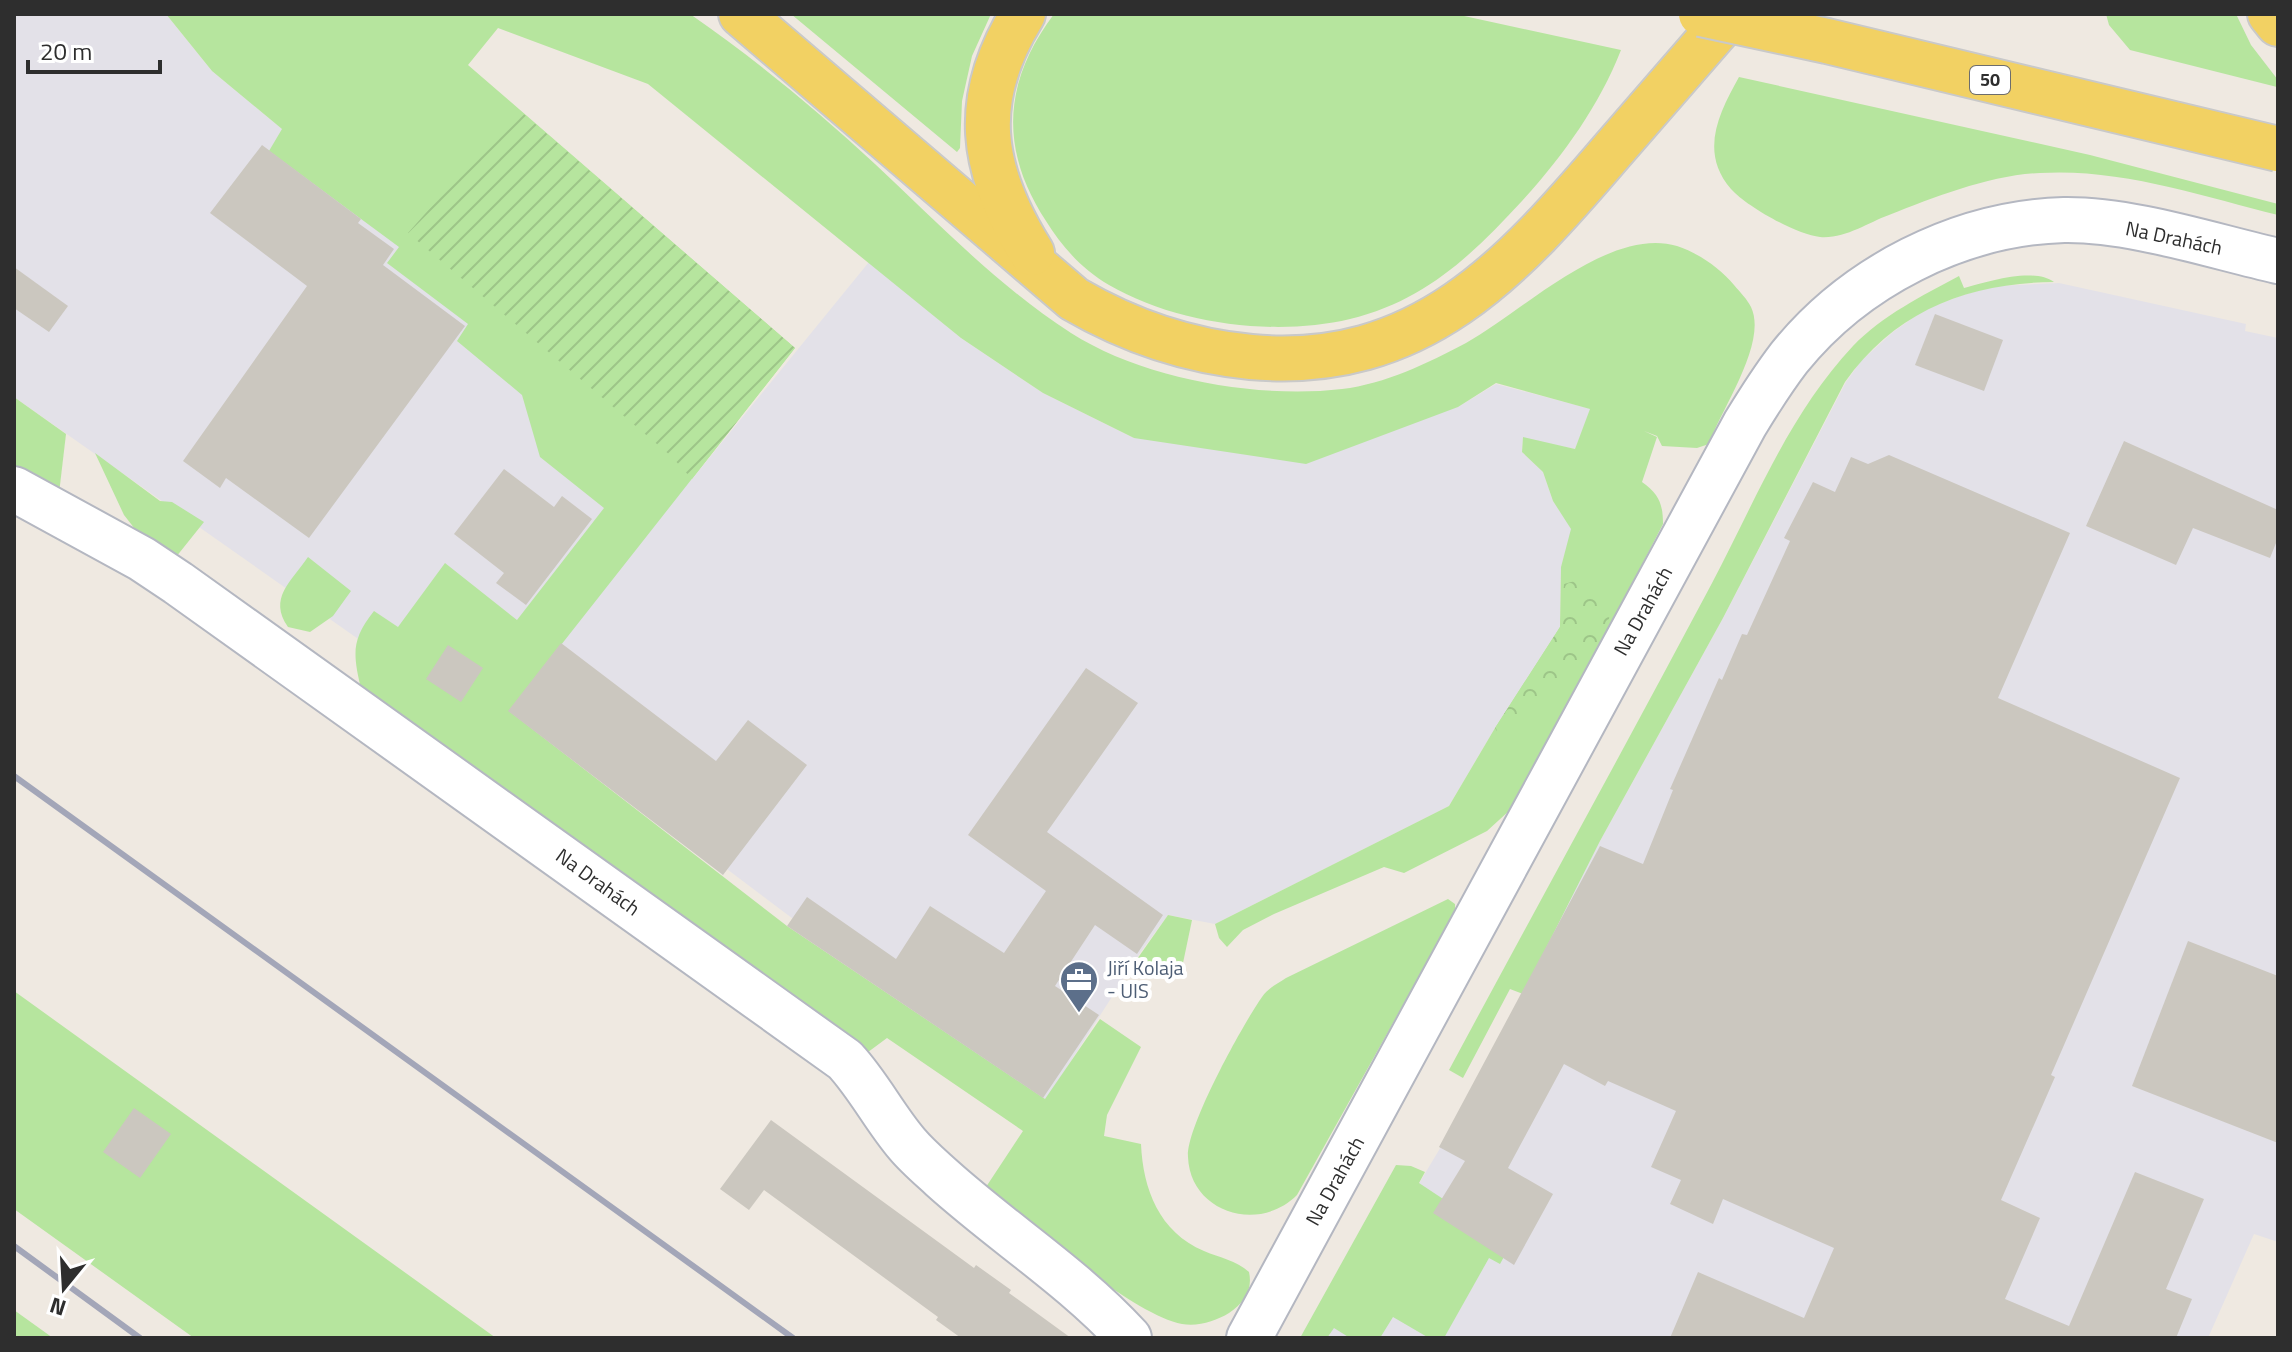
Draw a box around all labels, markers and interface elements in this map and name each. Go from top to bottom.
scale bar [28,24,160,74]
text: 20 m [40,33,92,69]
road number: 50 [1970,66,2010,94]
street label: Na Drahách [2123,212,2225,263]
street label: Na Drahách [1605,560,1680,661]
street label: Na Drahách [550,840,647,923]
place label: Jiří Kolaja - UIS [1107,952,1184,1006]
office icon: Jiří Kolaja - UIS [1058,959,1100,1014]
street label: Na Drahách [1297,1130,1372,1231]
north arrow [24,1248,104,1328]
text: N [45,1288,70,1326]

